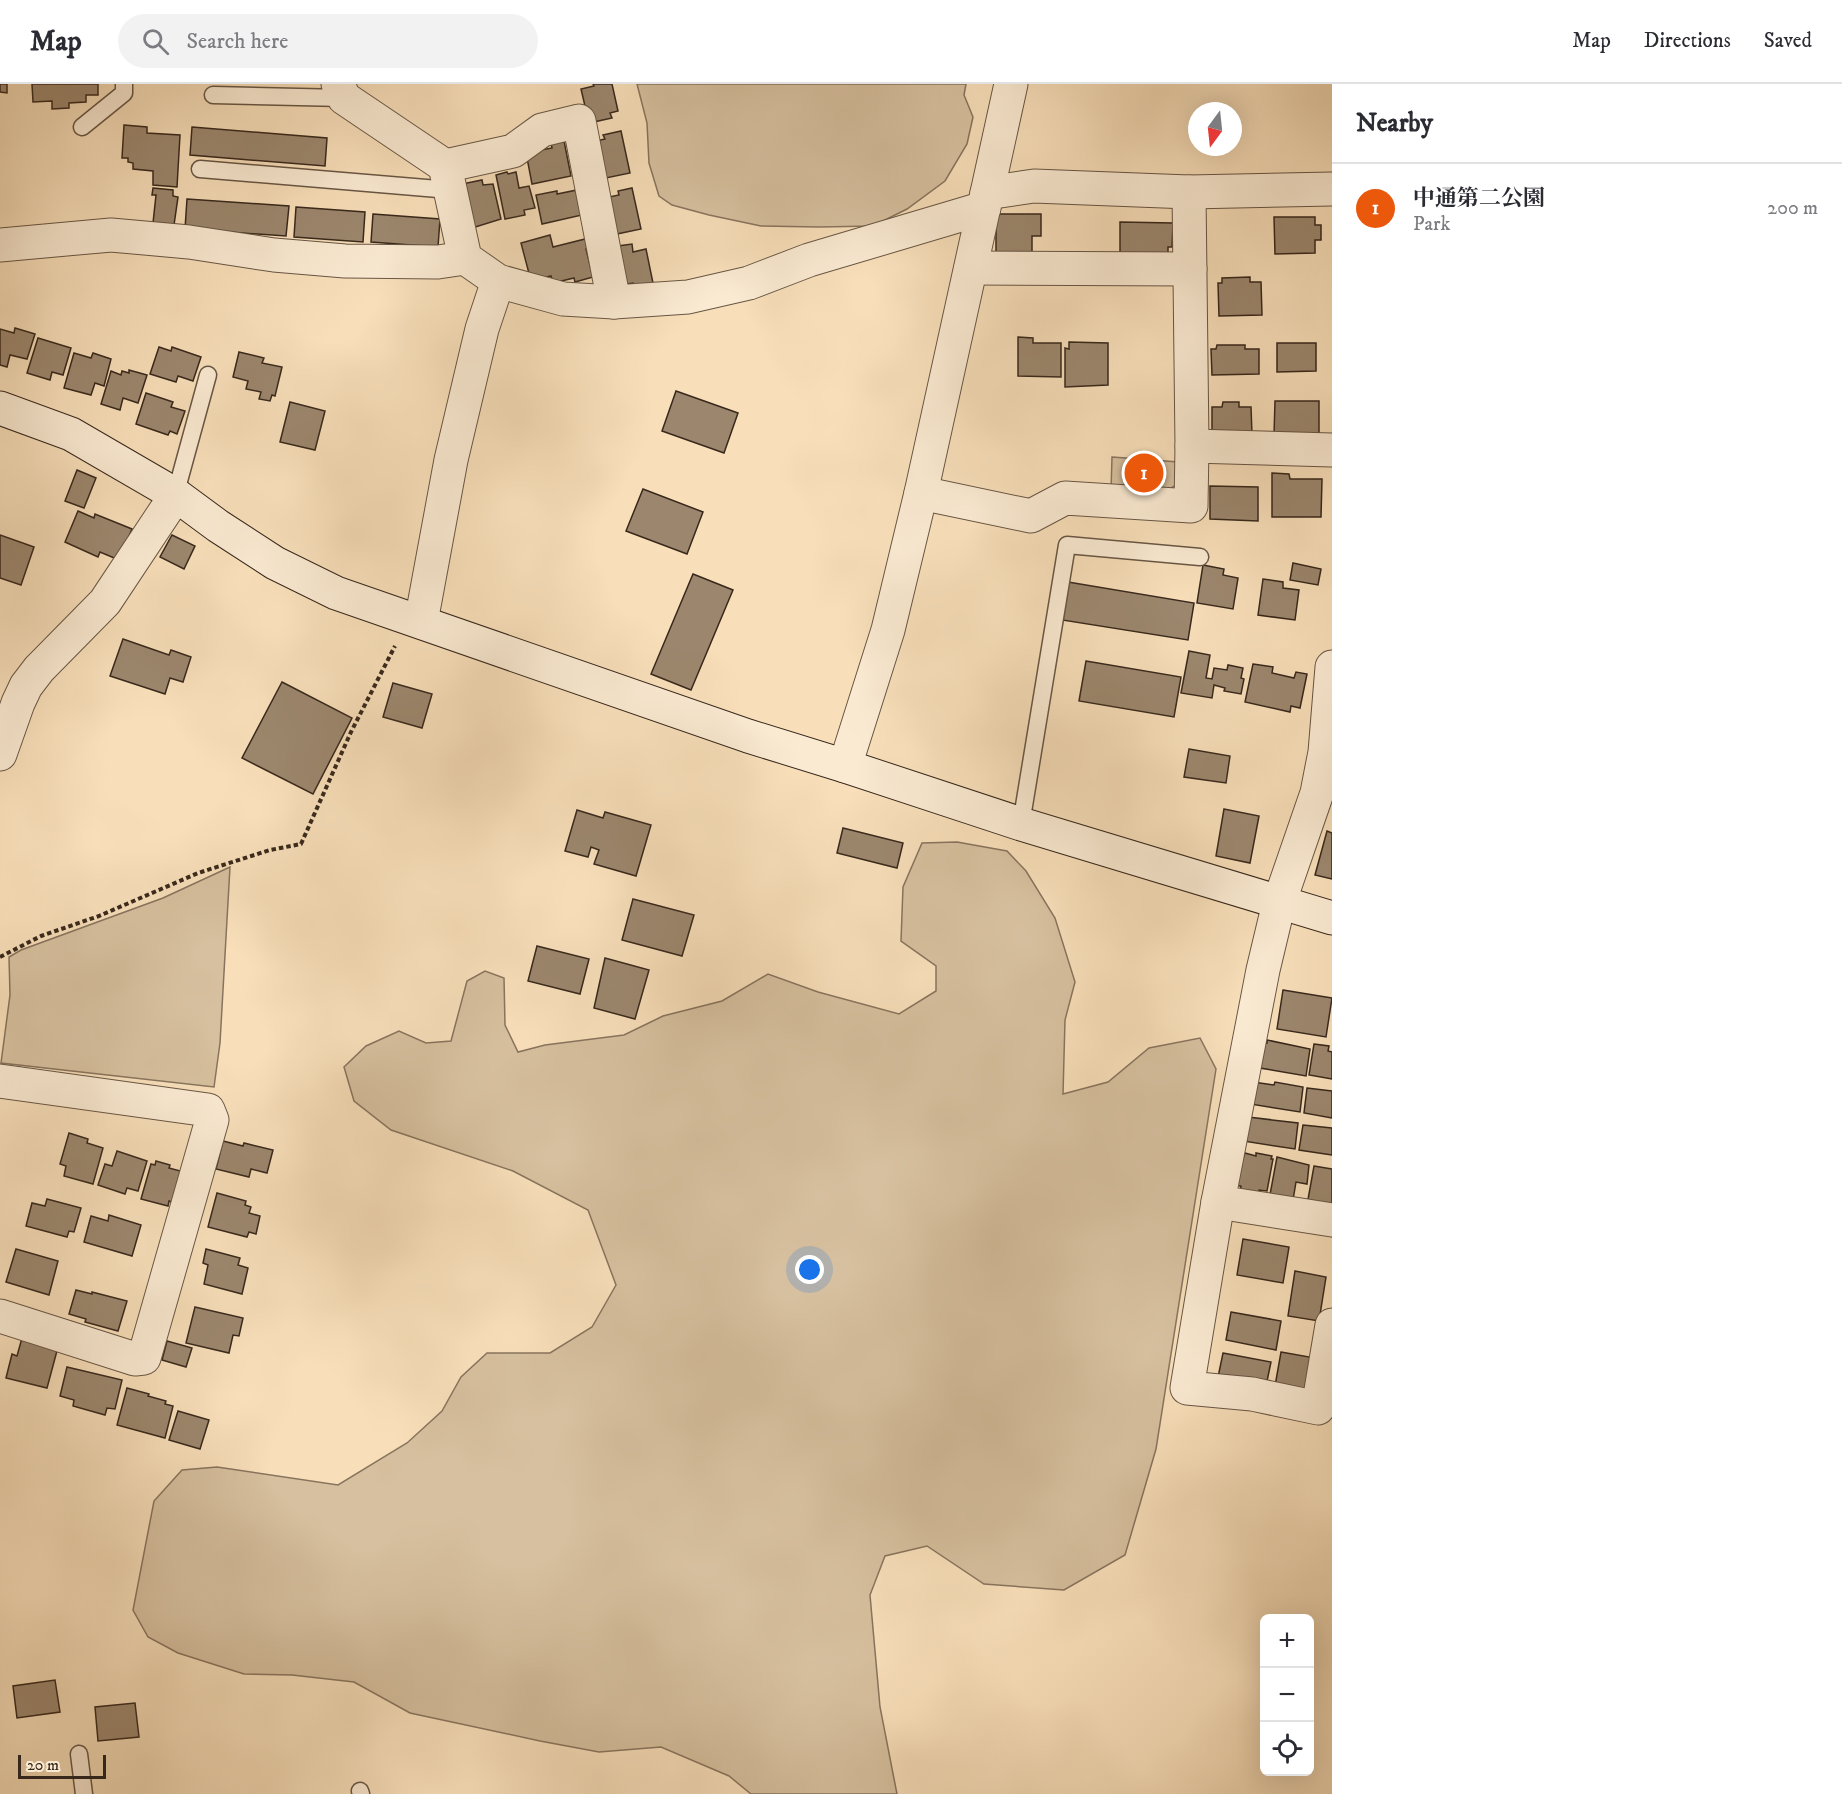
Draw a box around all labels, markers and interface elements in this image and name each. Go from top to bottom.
search box [118,14,538,68]
text: Map [30,24,82,59]
icon: search [139,25,172,58]
text: Search here [187,28,288,55]
text: Map [1572,28,1611,54]
text: Directions [1644,28,1731,54]
text: Saved [1764,28,1812,54]
north arrow [1188,102,1242,156]
text: Nearby [1356,107,1433,140]
text: 中通第二公園 [1413,185,1545,212]
text: 1 [1372,196,1379,221]
text: 200 m [1767,196,1818,221]
text: Park [1413,212,1450,237]
pin: 1 [1124,450,1164,496]
your location [795,1255,824,1284]
map controls [1260,1614,1314,1776]
button: + [1260,1614,1314,1668]
button: − [1260,1668,1314,1722]
button: locate [1260,1722,1314,1776]
scale bar [18,1752,106,1780]
text: 20 m [27,1755,59,1775]

